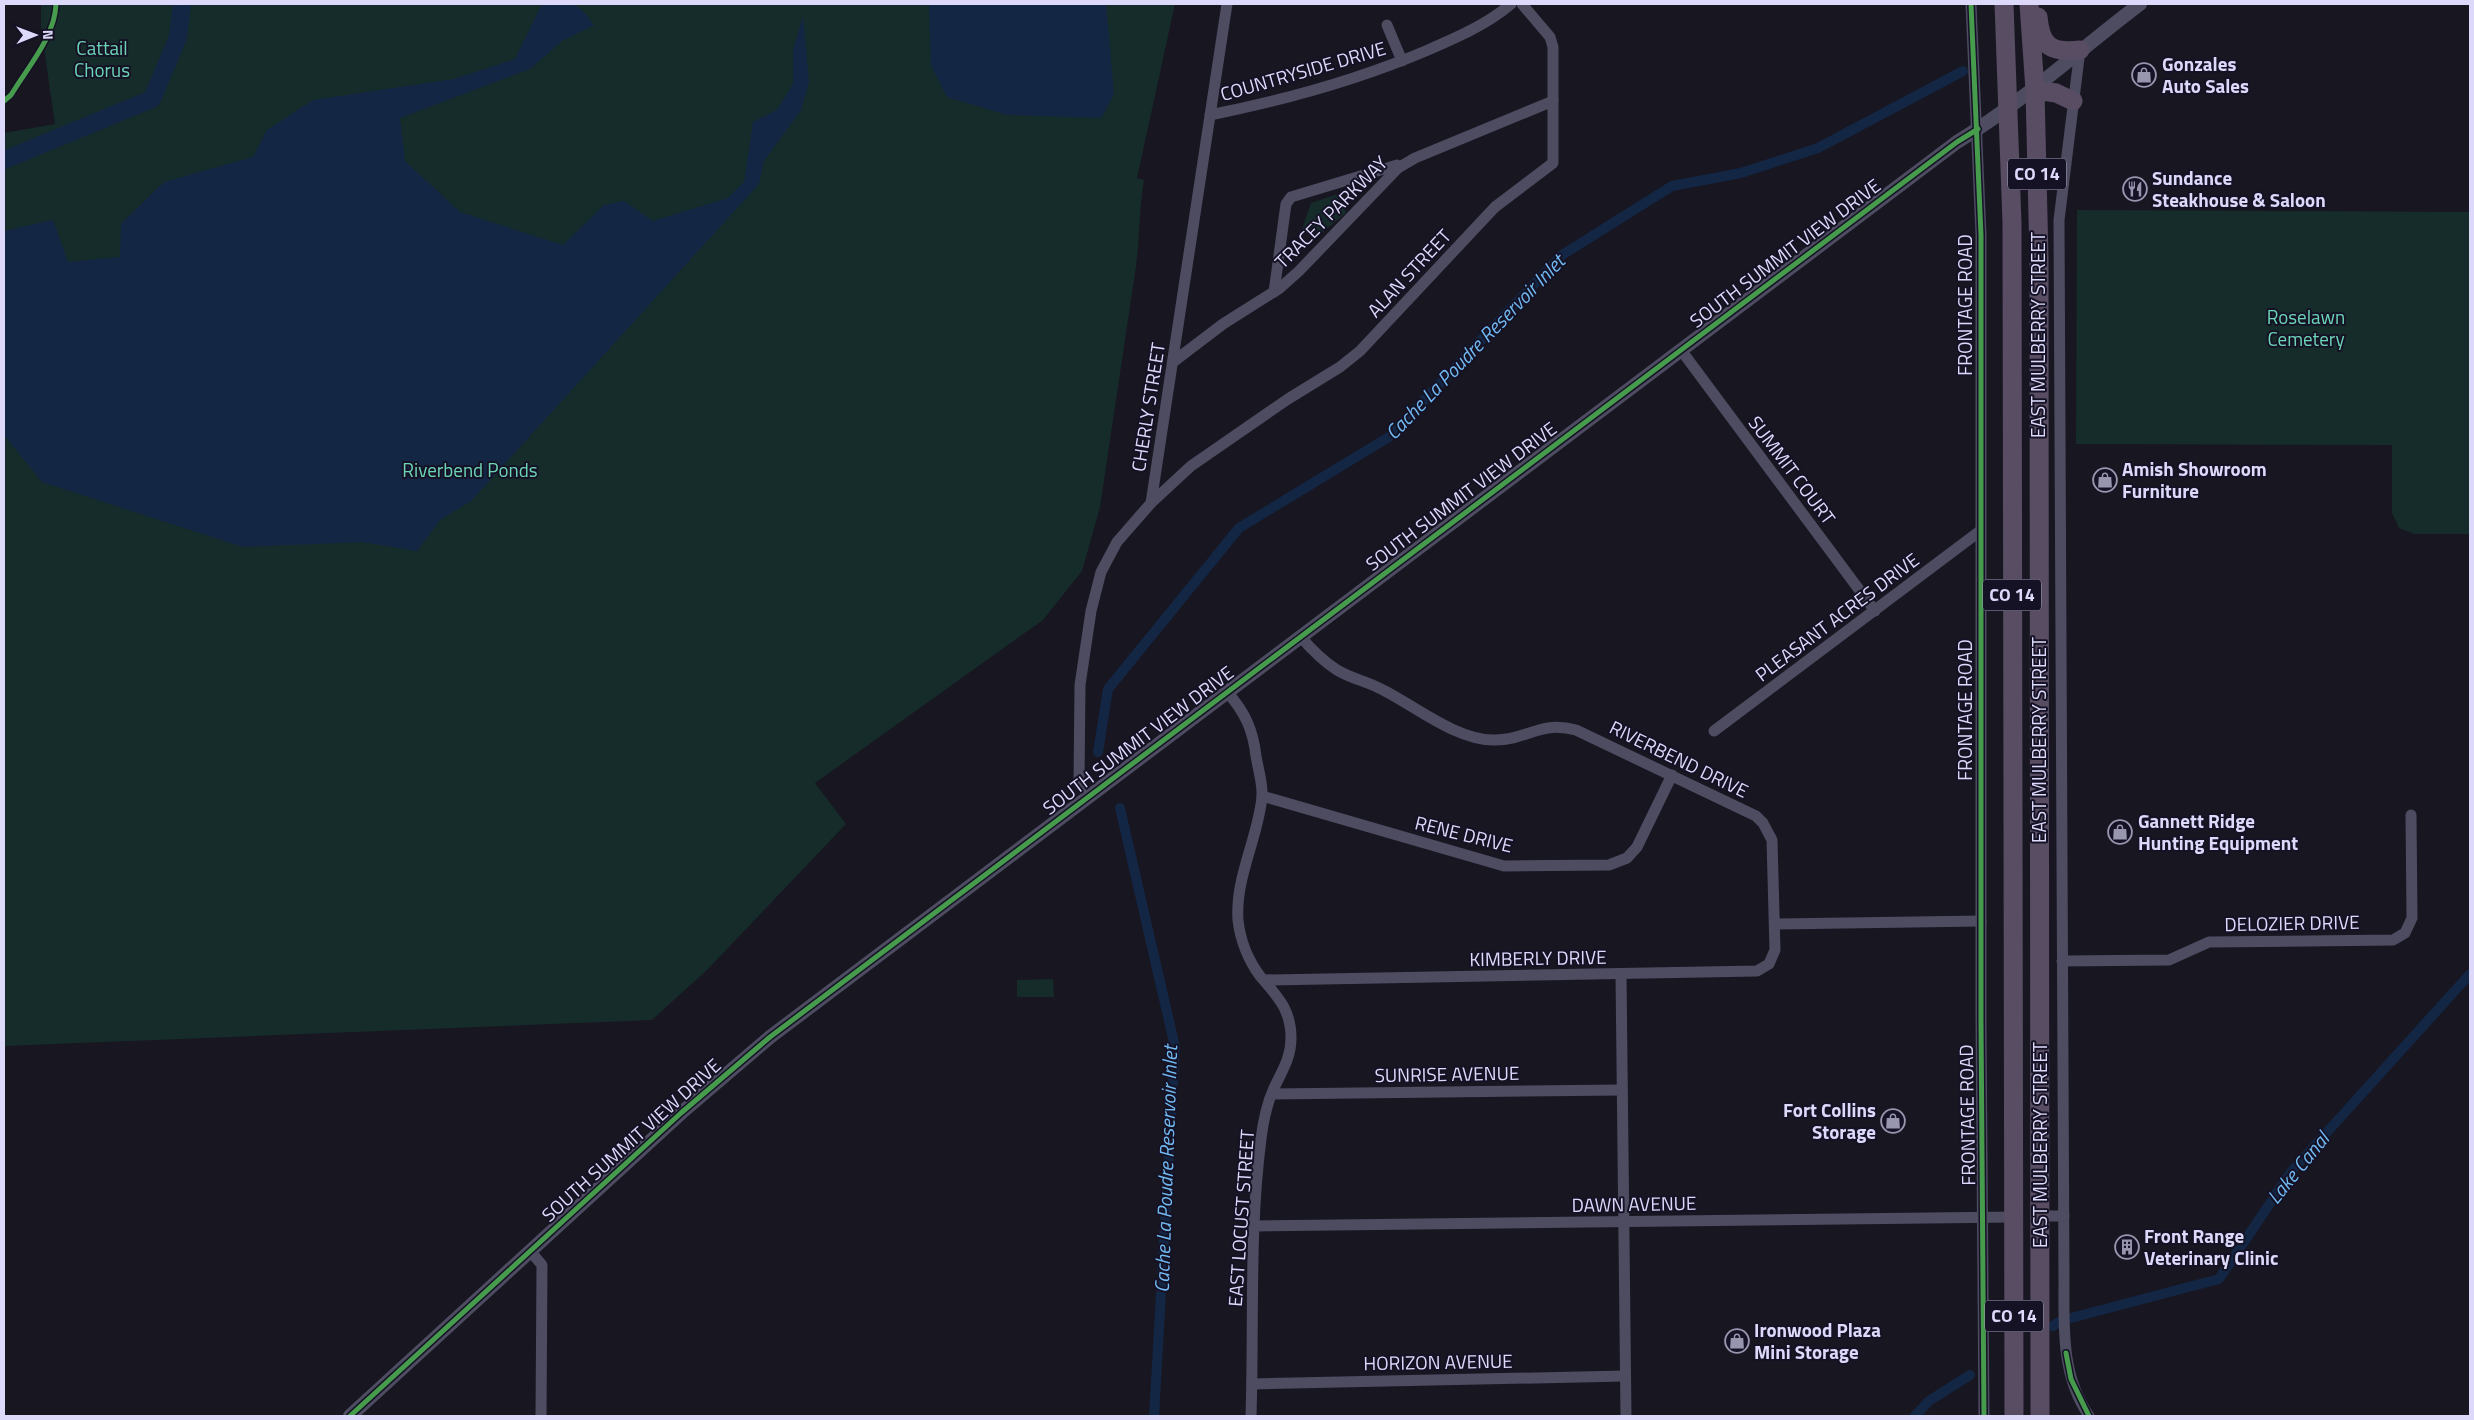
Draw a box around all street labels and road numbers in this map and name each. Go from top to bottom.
street label: COUNTRYSIDE DRIVE [1217,33,1389,108]
street label: TRACEY PARKWAY [1268,148,1394,275]
road number: CO 14 [2008,158,2066,190]
street label: SOUTH SUMMIT VIEW DRIVE [1683,171,1886,334]
street label: ALAN STREET [1360,222,1457,323]
street label: EAST MULBERRY STREET [2023,232,2052,438]
street label: FRONTAGE ROAD [1950,234,1979,376]
street label: CHERLY STREET [1123,340,1172,473]
street label: SUMMIT COURT [1742,409,1843,530]
street label: SOUTH SUMMIT VIEW DRIVE [1359,414,1562,577]
street label: PLEASANT ACRES DRIVE [1749,545,1925,688]
road number: CO 14 [1983,580,2041,610]
street label: EAST MULBERRY STREET [2024,637,2053,843]
street label: FRONTAGE ROAD [1950,639,1979,781]
street label: SOUTH SUMMIT VIEW DRIVE [1036,658,1239,821]
street label: RIVERBEND DRIVE [1605,712,1754,805]
street label: RENE DRIVE [1412,807,1516,860]
street label: DELOZIER DRIVE [2224,907,2360,938]
street label: KIMBERLY DRIVE [1469,942,1607,973]
street label: EAST MULBERRY STREET [2025,1042,2054,1248]
street label: FRONTAGE ROAD [1951,1044,1982,1186]
street label: SOUTH SUMMIT VIEW DRIVE [534,1051,727,1228]
street label: SUNRISE AVENUE [1374,1058,1520,1089]
street label: EAST LOCUST STREET [1220,1128,1261,1308]
street label: DAWN AVENUE [1571,1188,1697,1219]
road number: CO 14 [1985,1300,2043,1332]
street label: HORIZON AVENUE [1363,1346,1513,1377]

